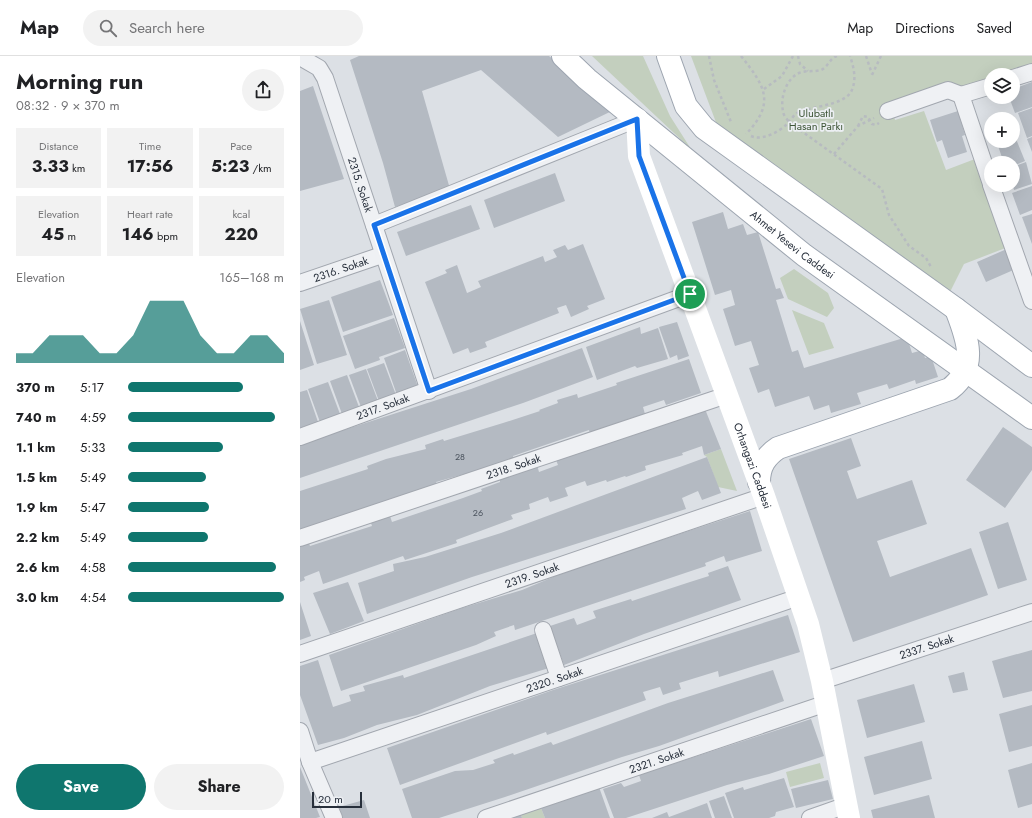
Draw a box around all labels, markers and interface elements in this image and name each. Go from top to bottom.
search box [83,10,363,46]
text: Map [20,14,59,41]
icon: search [97,17,119,39]
text: Search here [129,17,205,39]
text: Map [847,18,873,38]
text: Directions [895,18,955,38]
text: Saved [977,18,1012,38]
text: Morning run [16,65,143,97]
map controls [984,68,1020,192]
button: layers [984,68,1020,104]
button: share [242,69,284,111]
text: 08:32 · 9 × 370 m [16,96,120,115]
park label: Ulubatlı Hasan Parkı [789,105,843,134]
button: + [984,112,1020,148]
text: Distance [39,138,78,154]
text: Time [139,138,161,154]
text: Pace [230,138,252,154]
text: 3.33 [32,154,69,178]
text: 17:56 [127,154,173,178]
text: 5:23 [211,154,249,178]
street label: 2315. Sokak [344,155,377,214]
button: − [984,156,1020,192]
text: km [69,160,85,176]
text: /km [249,160,272,176]
text: Elevation [38,206,79,222]
text: Heart rate [127,206,173,222]
text: kcal [232,206,250,222]
street label: Ahmet Yesevi Caddesi [747,206,838,283]
text: 45 [41,222,64,246]
text: 146 [122,222,154,246]
text: 220 [225,222,258,246]
text: m [64,228,76,244]
text: bpm [154,228,178,244]
street label: 2316. Sokak [311,252,371,286]
text: Elevation [16,268,65,287]
text: 165–168 m [219,268,284,287]
pin [673,277,707,311]
icon: arrive [679,283,701,305]
text: 370 m [16,378,55,397]
text: 5:17 [80,378,104,397]
street label: 2317. Sokak [354,390,412,424]
text: 740 m [16,408,56,427]
text: 4:59 [80,408,106,427]
street label: Orhangazi Caddesi [730,420,776,511]
text: 1.1 km [16,438,55,457]
text: 5:33 [80,438,105,457]
house number: 28 [455,450,465,463]
street label: 2318. Sokak [484,450,543,483]
text: 1.5 km [16,468,57,487]
text: 5:49 [80,468,106,487]
text: 1.9 km [16,498,58,517]
text: 5:47 [80,498,106,517]
house number: 26 [473,506,483,519]
text: 2.2 km [16,528,59,547]
text: 5:49 [80,528,106,547]
text: 2.6 km [16,558,59,577]
text: 4:58 [80,558,106,577]
street label: 2319. Sokak [503,558,561,592]
text: 3.0 km [16,588,59,607]
text: 4:54 [80,588,106,607]
street label: 2337. Sokak [897,630,956,663]
street label: 2320. Sokak [524,662,585,696]
street label: 2321. Sokak [627,744,686,777]
button: Save [16,764,146,810]
button: Share [154,764,284,810]
scale bar [312,790,362,809]
text: 20 m [318,791,343,807]

